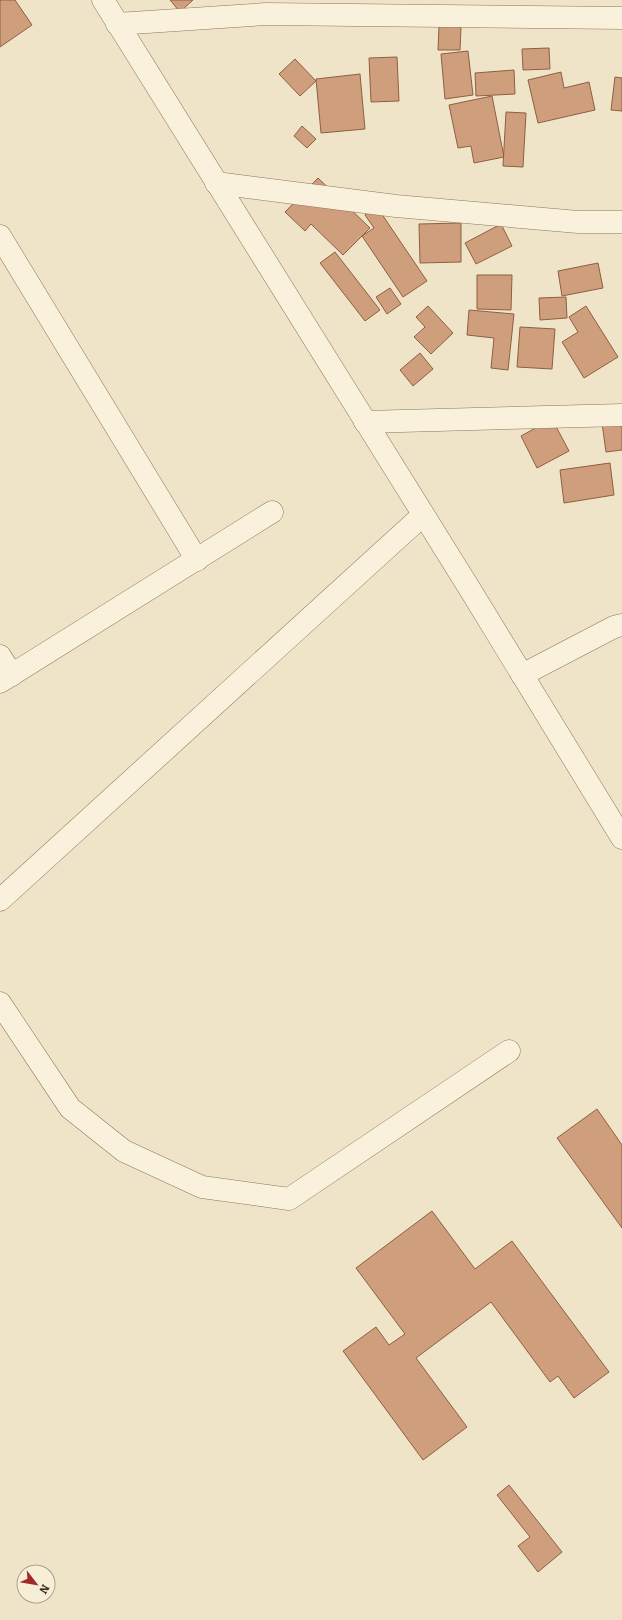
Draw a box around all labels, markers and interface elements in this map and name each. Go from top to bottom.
north arrow [16,1564,56,1604]
text: N [36,1582,52,1596]

